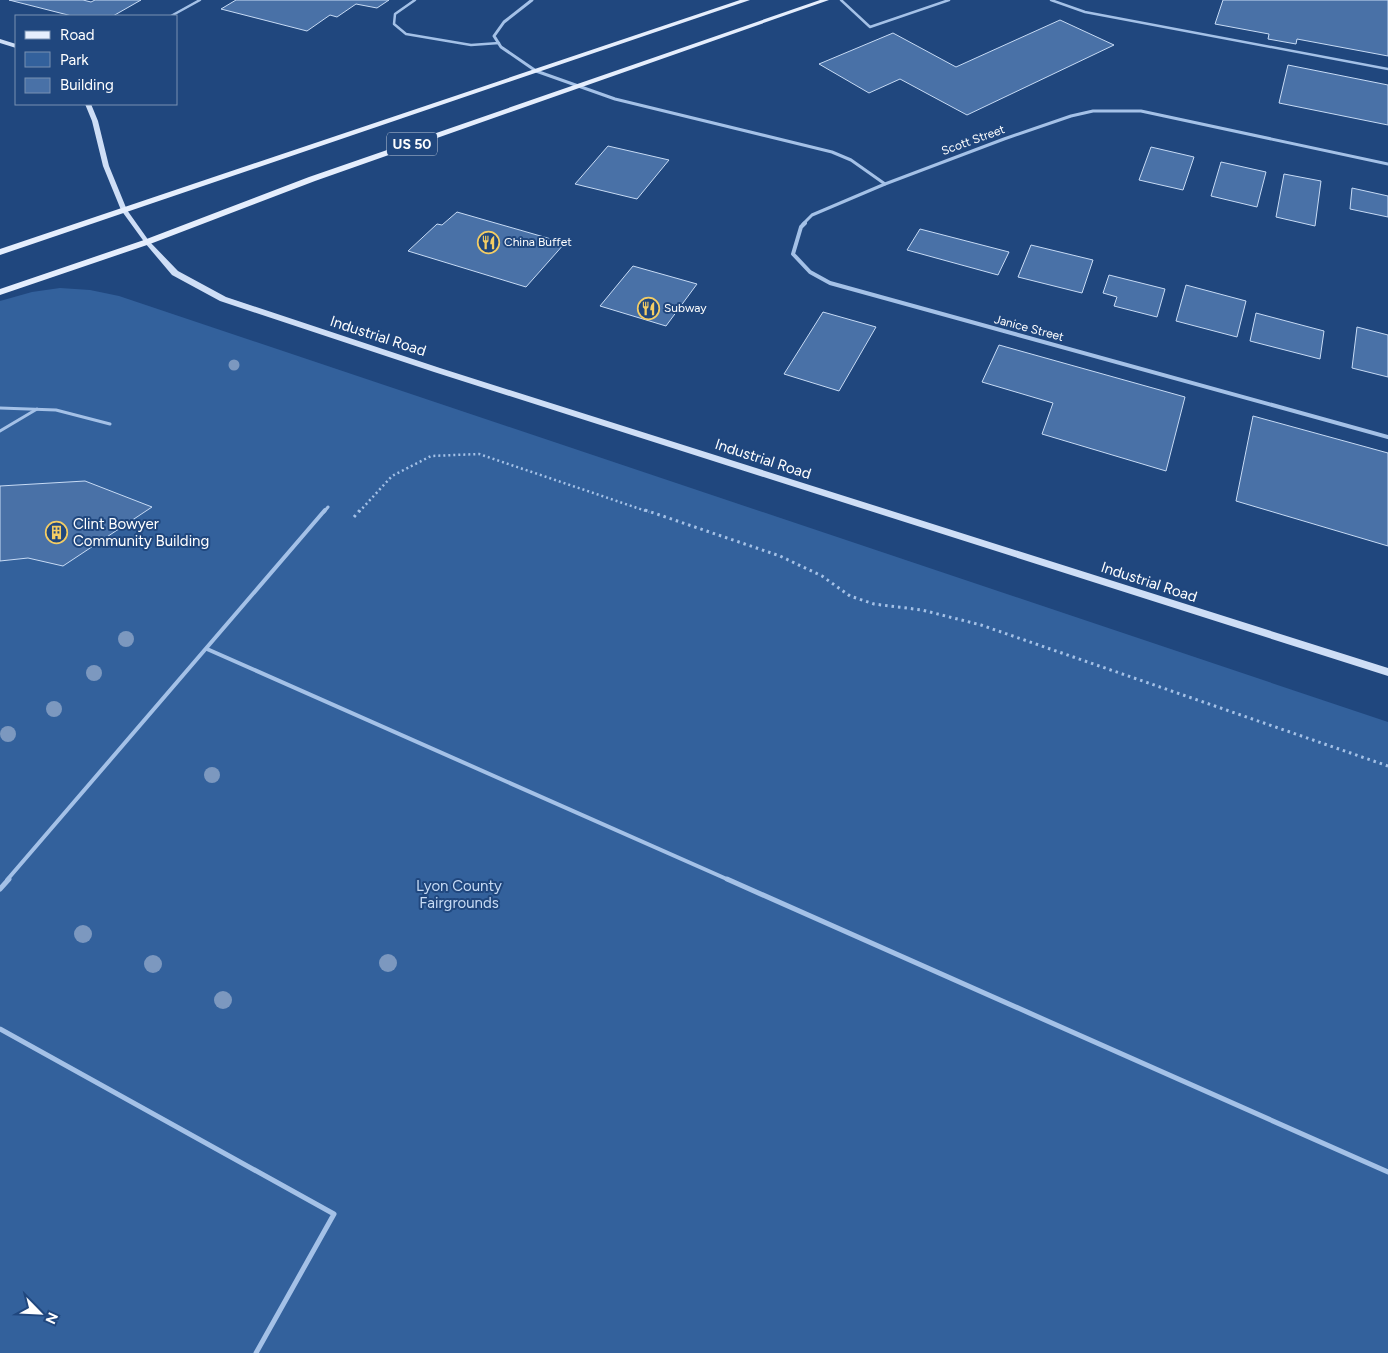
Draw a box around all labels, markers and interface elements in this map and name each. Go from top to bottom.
legend [15,15,178,105]
text: Road [60,26,95,44]
text: Park [60,51,89,69]
text: Building [60,76,114,94]
street label: Scott Street [939,122,1007,158]
road number: US 50 [387,132,437,156]
restaurant icon: China Buffet [476,230,500,254]
place label: China Buffet [504,235,572,249]
restaurant icon: Subway [636,296,660,320]
place label: Subway [664,301,707,315]
street label: Industrial Road [328,312,428,360]
street label: Janice Street [993,312,1066,344]
street label: Industrial Road [713,435,813,483]
place label: Clint Bowyer Community Building [73,515,209,550]
building icon: Clint Bowyer Community Building [45,521,69,545]
street label: Industrial Road [1099,558,1199,606]
park label: Lyon County Fairgrounds [416,877,502,912]
north arrow [15,1288,65,1338]
text: N [41,1310,61,1326]

